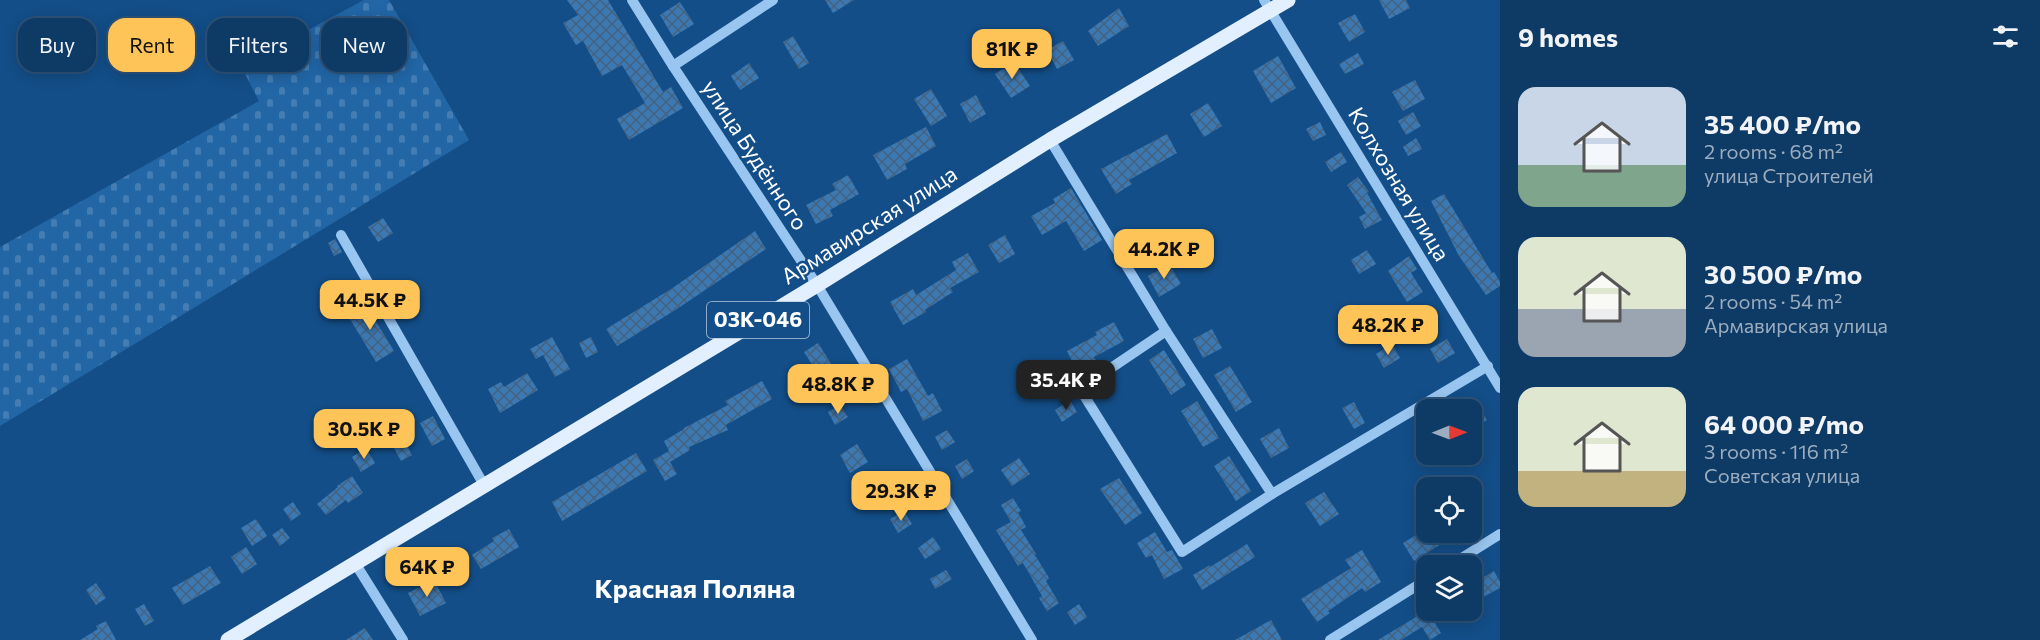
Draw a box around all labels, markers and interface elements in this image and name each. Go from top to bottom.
chip: Buy [18,18,96,72]
chip: Rent [108,18,195,72]
chip: Filters [207,18,309,72]
chip: New [321,18,407,72]
icon: filters [1989,20,2022,53]
text: 9 homes [1518,21,1618,52]
pin: 81K ₽ [970,29,1054,80]
text: 81K ₽ [986,36,1038,60]
street label: улица Будённого [697,75,814,235]
street label: Колхозная улица [1343,102,1456,266]
text: 35 400 ₽/mo [1704,108,1861,139]
icon: home [1566,111,1638,183]
text: 2 rooms · 68 m² [1704,139,1843,163]
street label: Армавирская улица [776,160,962,290]
text: улица Строителей [1704,163,1874,187]
pin: 44.2K ₽ [1109,229,1219,280]
text: 44.2K ₽ [1128,236,1200,260]
text: 30 500 ₽/mo [1704,258,1862,289]
icon: home [1566,261,1638,333]
pin: 44.5K ₽ [315,280,425,331]
text: 44.5K ₽ [334,287,406,311]
text: 2 rooms · 54 m² [1704,289,1842,313]
road number: 03К-046 [707,302,809,338]
pin: 48.2K ₽ [1333,305,1443,356]
text: 48.2K ₽ [1352,312,1424,336]
text: Армавирская улица [1704,313,1888,337]
pin: 35.4K ₽ [1011,360,1121,411]
pin: 48.8K ₽ [783,364,893,415]
text: 35.4K ₽ [1030,367,1102,391]
text: 48.8K ₽ [802,371,874,395]
north arrow [1416,399,1482,465]
map controls [1416,399,1482,621]
text: 64 000 ₽/mo [1704,408,1864,439]
pin: 30.5K ₽ [309,409,419,460]
icon: home [1566,411,1638,483]
text: 30.5K ₽ [328,416,400,440]
text: 3 rooms · 116 m² [1704,439,1848,463]
text: Советская улица [1704,463,1860,487]
pin: 29.3K ₽ [846,471,956,522]
button: locate [1416,477,1482,543]
text: 29.3K ₽ [865,478,937,502]
pin: 64K ₽ [385,547,469,598]
text: 64K ₽ [399,554,455,578]
button: layers [1416,555,1482,621]
district label: Красная Поляна [595,572,795,603]

